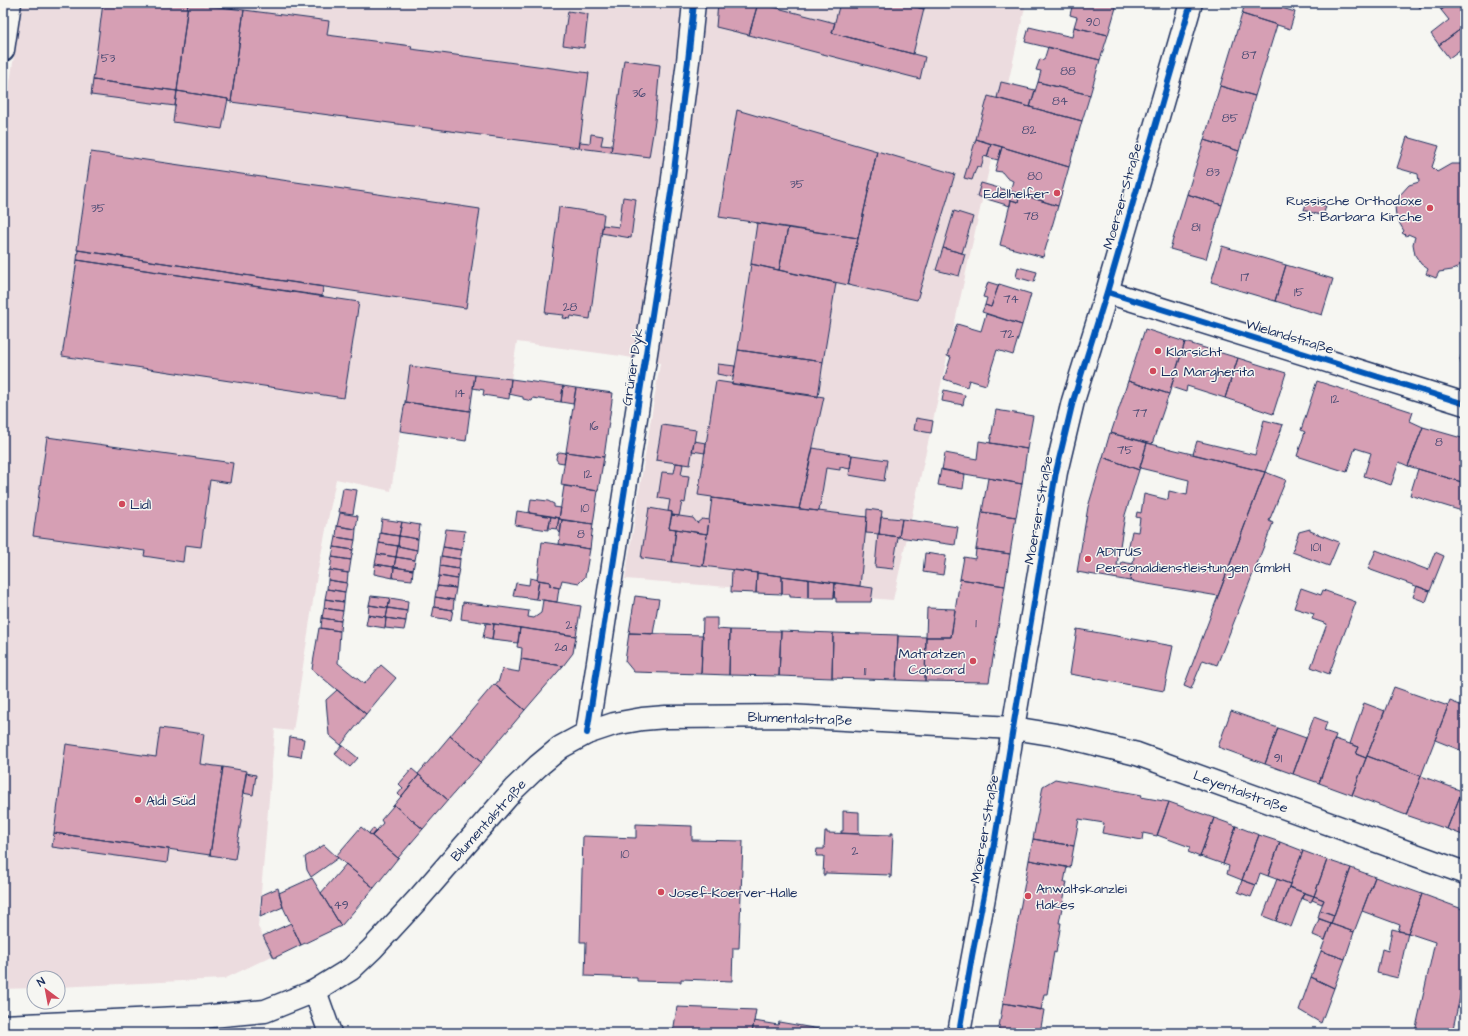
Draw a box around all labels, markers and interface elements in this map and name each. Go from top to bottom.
house number: 90 [1086,14,1101,31]
house number: 87 [1241,47,1257,64]
house number: 53 [101,50,115,67]
house number: 88 [1060,63,1076,80]
house number: 36 [632,85,646,102]
house number: 84 [1052,93,1068,110]
house number: 85 [1222,110,1239,127]
house number: 82 [1022,122,1036,139]
street label: Moerser Straße [1098,140,1148,252]
house number: 83 [1206,164,1220,181]
house number: 80 [1027,168,1043,185]
house number: 35 [790,176,805,193]
place label: Edelhelfer [983,184,1049,204]
marker: Edelhelfer [1052,188,1062,198]
place label: Russische Orthodoxe St. Barbara Kirche [1286,191,1422,227]
house number: 35 [91,200,106,217]
marker: Russische Orthodoxe St. Barbara Kirche [1425,203,1435,213]
house number: 78 [1023,208,1039,225]
house number: 81 [1191,219,1201,236]
house number: 17 [1241,269,1250,286]
house number: 15 [1294,284,1305,301]
house number: 74 [1003,291,1019,308]
house number: 28 [563,299,578,316]
street label: Wielandstraße [1243,314,1337,360]
house number: 72 [1000,326,1014,343]
street label: Grüner Dyk [617,327,649,407]
place label: Klarsicht [1166,342,1222,362]
marker: Klarsicht [1153,346,1163,356]
place label: La Margherita [1161,362,1254,382]
marker: La Margherita [1148,366,1158,376]
house number: 14 [455,385,465,402]
house number: 12 [1331,391,1339,408]
house number: 77 [1133,405,1148,422]
house number: 16 [589,418,599,435]
house number: 8 [1435,434,1443,451]
house number: 75 [1117,442,1133,459]
street label: Moerser Straße [1020,454,1058,566]
house number: 12 [584,466,592,483]
place label: Lidl [130,495,151,515]
marker: Lidl [117,499,127,509]
house number: 10 [580,500,590,517]
house number: 8 [577,526,585,543]
house number: 101 [1311,539,1322,556]
place label: ADITUS Personaldienstleistungen GmbH [1096,542,1292,578]
marker: ADITUS Personaldienstleistungen GmbH [1083,554,1093,564]
house number: 1 [975,615,977,632]
house number: 2 [566,617,573,634]
house number: 2a [555,639,567,656]
place label: Matratzen Concord [899,644,965,680]
marker: Matratzen Concord [968,656,978,666]
house number: 11 [863,663,867,680]
street label: Blumentalstraße [747,707,853,731]
house number: 91 [1274,750,1283,767]
street label: Leyentalstraße [1190,766,1291,819]
street label: Moerser Straße [966,773,1004,885]
street label: Blumentalstraße [446,775,532,866]
place label: Aldi Süd [146,791,195,811]
marker: Aldi Süd [133,795,143,805]
house number: 2 [852,843,859,860]
house number: 10 [620,846,630,863]
place label: Anwaltskanzlei Hakes [1036,879,1127,915]
place label: Josef-Koerver-Halle [669,883,798,903]
marker: Josef-Koerver-Halle [656,887,666,897]
marker: Anwaltskanzlei Hakes [1023,891,1033,901]
house number: 49 [334,897,349,914]
north arrow [26,970,66,1010]
text: N [34,974,48,990]

